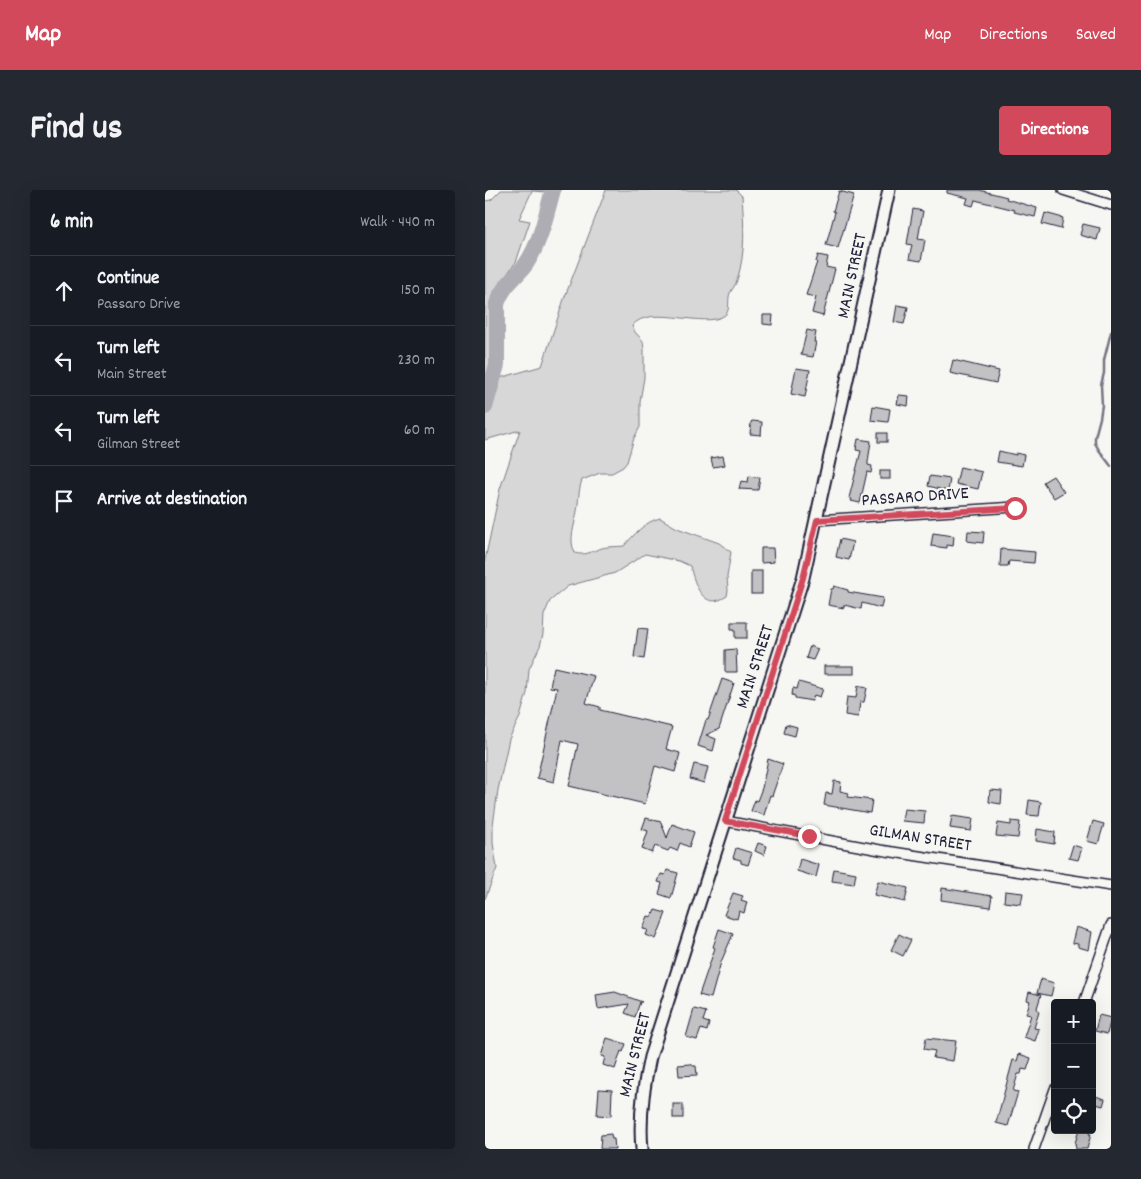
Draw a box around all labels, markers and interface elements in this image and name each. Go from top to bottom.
text: Map [25,18,61,52]
text: Map [924,23,951,48]
text: Directions [979,23,1048,48]
text: Saved [1076,23,1116,48]
text: Find us [30,105,122,155]
button: Directions [999,106,1111,155]
text: 6 min [50,208,93,238]
text: Walk · 440 m [360,211,435,234]
street label: MAIN STREET [832,231,874,321]
text: Continue [97,266,159,293]
icon: ahead [50,277,78,305]
text: 150 m [401,279,435,302]
text: Passaro Drive [97,293,180,316]
text: Turn left [97,336,160,363]
icon: left [50,347,78,375]
text: 230 m [398,349,435,372]
text: Main Street [97,363,167,386]
text: Turn left [97,406,160,433]
icon: left [50,417,78,445]
text: 60 m [404,419,435,442]
text: Gilman Street [97,433,180,456]
street label: PASSARO DRIVE [861,482,969,514]
icon: arrive [50,487,78,515]
text: Arrive at destination [97,487,247,514]
route start [1004,497,1027,520]
street label: MAIN STREET [731,622,781,712]
street label: GILMAN STREET [867,819,973,859]
route end [798,825,821,848]
map controls [1051,999,1096,1134]
button: + [1051,999,1096,1044]
street label: MAIN STREET [613,1010,659,1100]
button: − [1051,1044,1096,1089]
button: locate [1051,1089,1096,1134]

